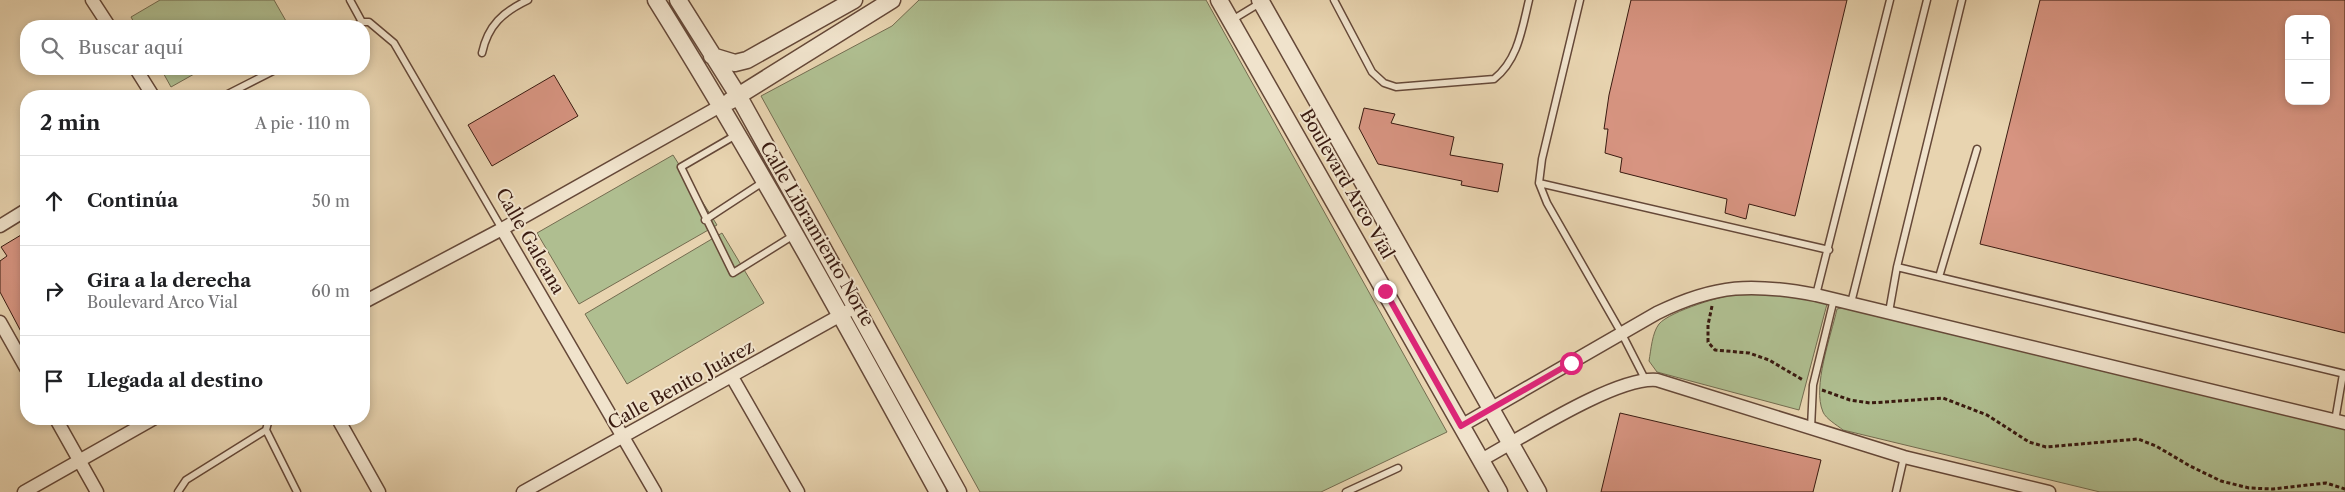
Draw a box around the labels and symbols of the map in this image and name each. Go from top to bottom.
street label: Boulevard Arco Vial [1295,105,1399,263]
street label: Calle Libramiento Norte [755,138,879,330]
street label: Calle Galeana [491,184,569,298]
route end [1374,280,1397,303]
street label: Calle Benito Juárez [604,336,758,434]
route start [1560,352,1583,375]

